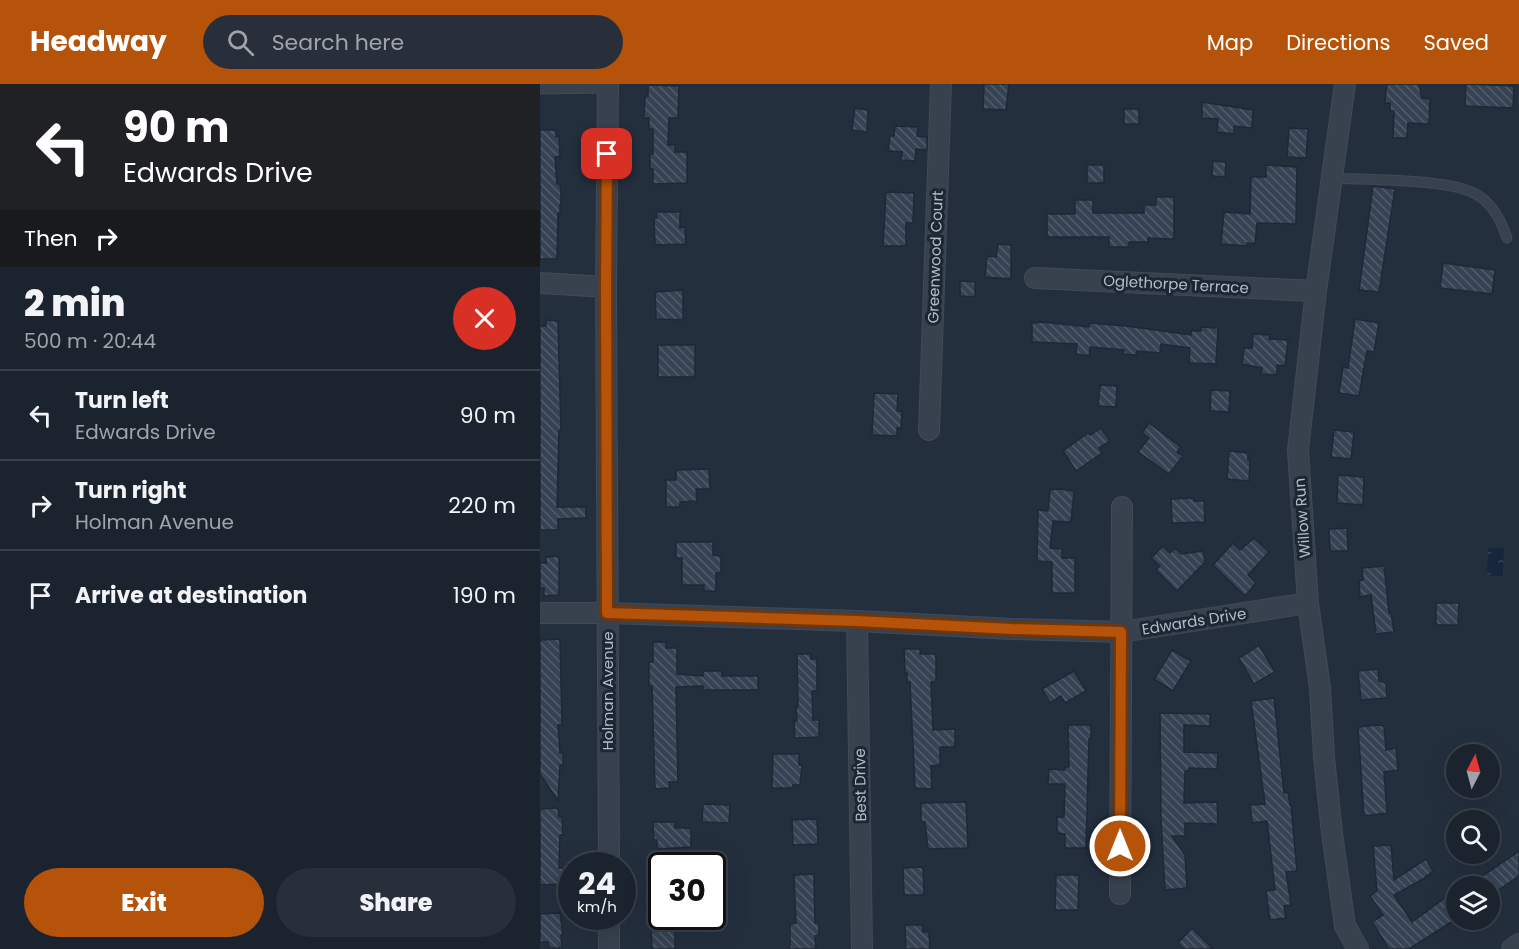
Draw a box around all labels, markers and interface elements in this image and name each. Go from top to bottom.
search box [203,15,623,69]
text: Headway [30,22,167,61]
icon: search [224,26,257,59]
text: Search here [272,27,404,58]
text: Map [1207,28,1253,57]
text: Directions [1286,28,1390,57]
text: Saved [1423,28,1489,57]
text: 90 m [123,98,230,157]
icon: left [24,108,102,186]
pin [581,128,632,179]
icon: arrive [590,137,623,170]
text: Edwards Drive [123,154,313,191]
street label: Greenwood Court [922,190,948,324]
icon: right [90,222,123,255]
text: Then [24,223,78,254]
street label: Oglethorpe Terrace [1103,270,1249,298]
text: 2 min [24,278,126,329]
button: close [453,287,516,350]
text: 500 m · 20:44 [24,327,156,355]
text: Turn left [75,385,169,416]
icon: left [24,399,57,432]
text: 90 m [460,400,516,431]
text: Edwards Drive [75,418,216,446]
text: Turn right [75,475,186,506]
street label: Willow Run [1289,477,1315,559]
icon: right [24,489,57,522]
text: 220 m [448,490,516,521]
text: Holman Avenue [75,508,234,536]
icon: arrive [24,579,57,612]
text: Arrive at destination [75,580,307,611]
text: 190 m [453,580,516,611]
street label: Edwards Drive [1140,602,1248,640]
street label: Holman Avenue [597,631,618,751]
north arrow [1446,744,1500,798]
map controls [1446,744,1500,930]
street label: Best Drive [849,748,871,822]
button: search [1446,810,1500,864]
position arrow [1088,814,1152,878]
speed limit sign: 30 [648,852,726,930]
text: 24 [578,862,616,905]
button: Exit [24,868,264,937]
button: Share [276,868,516,937]
button: layers [1446,876,1500,930]
text: km/h [577,896,617,917]

